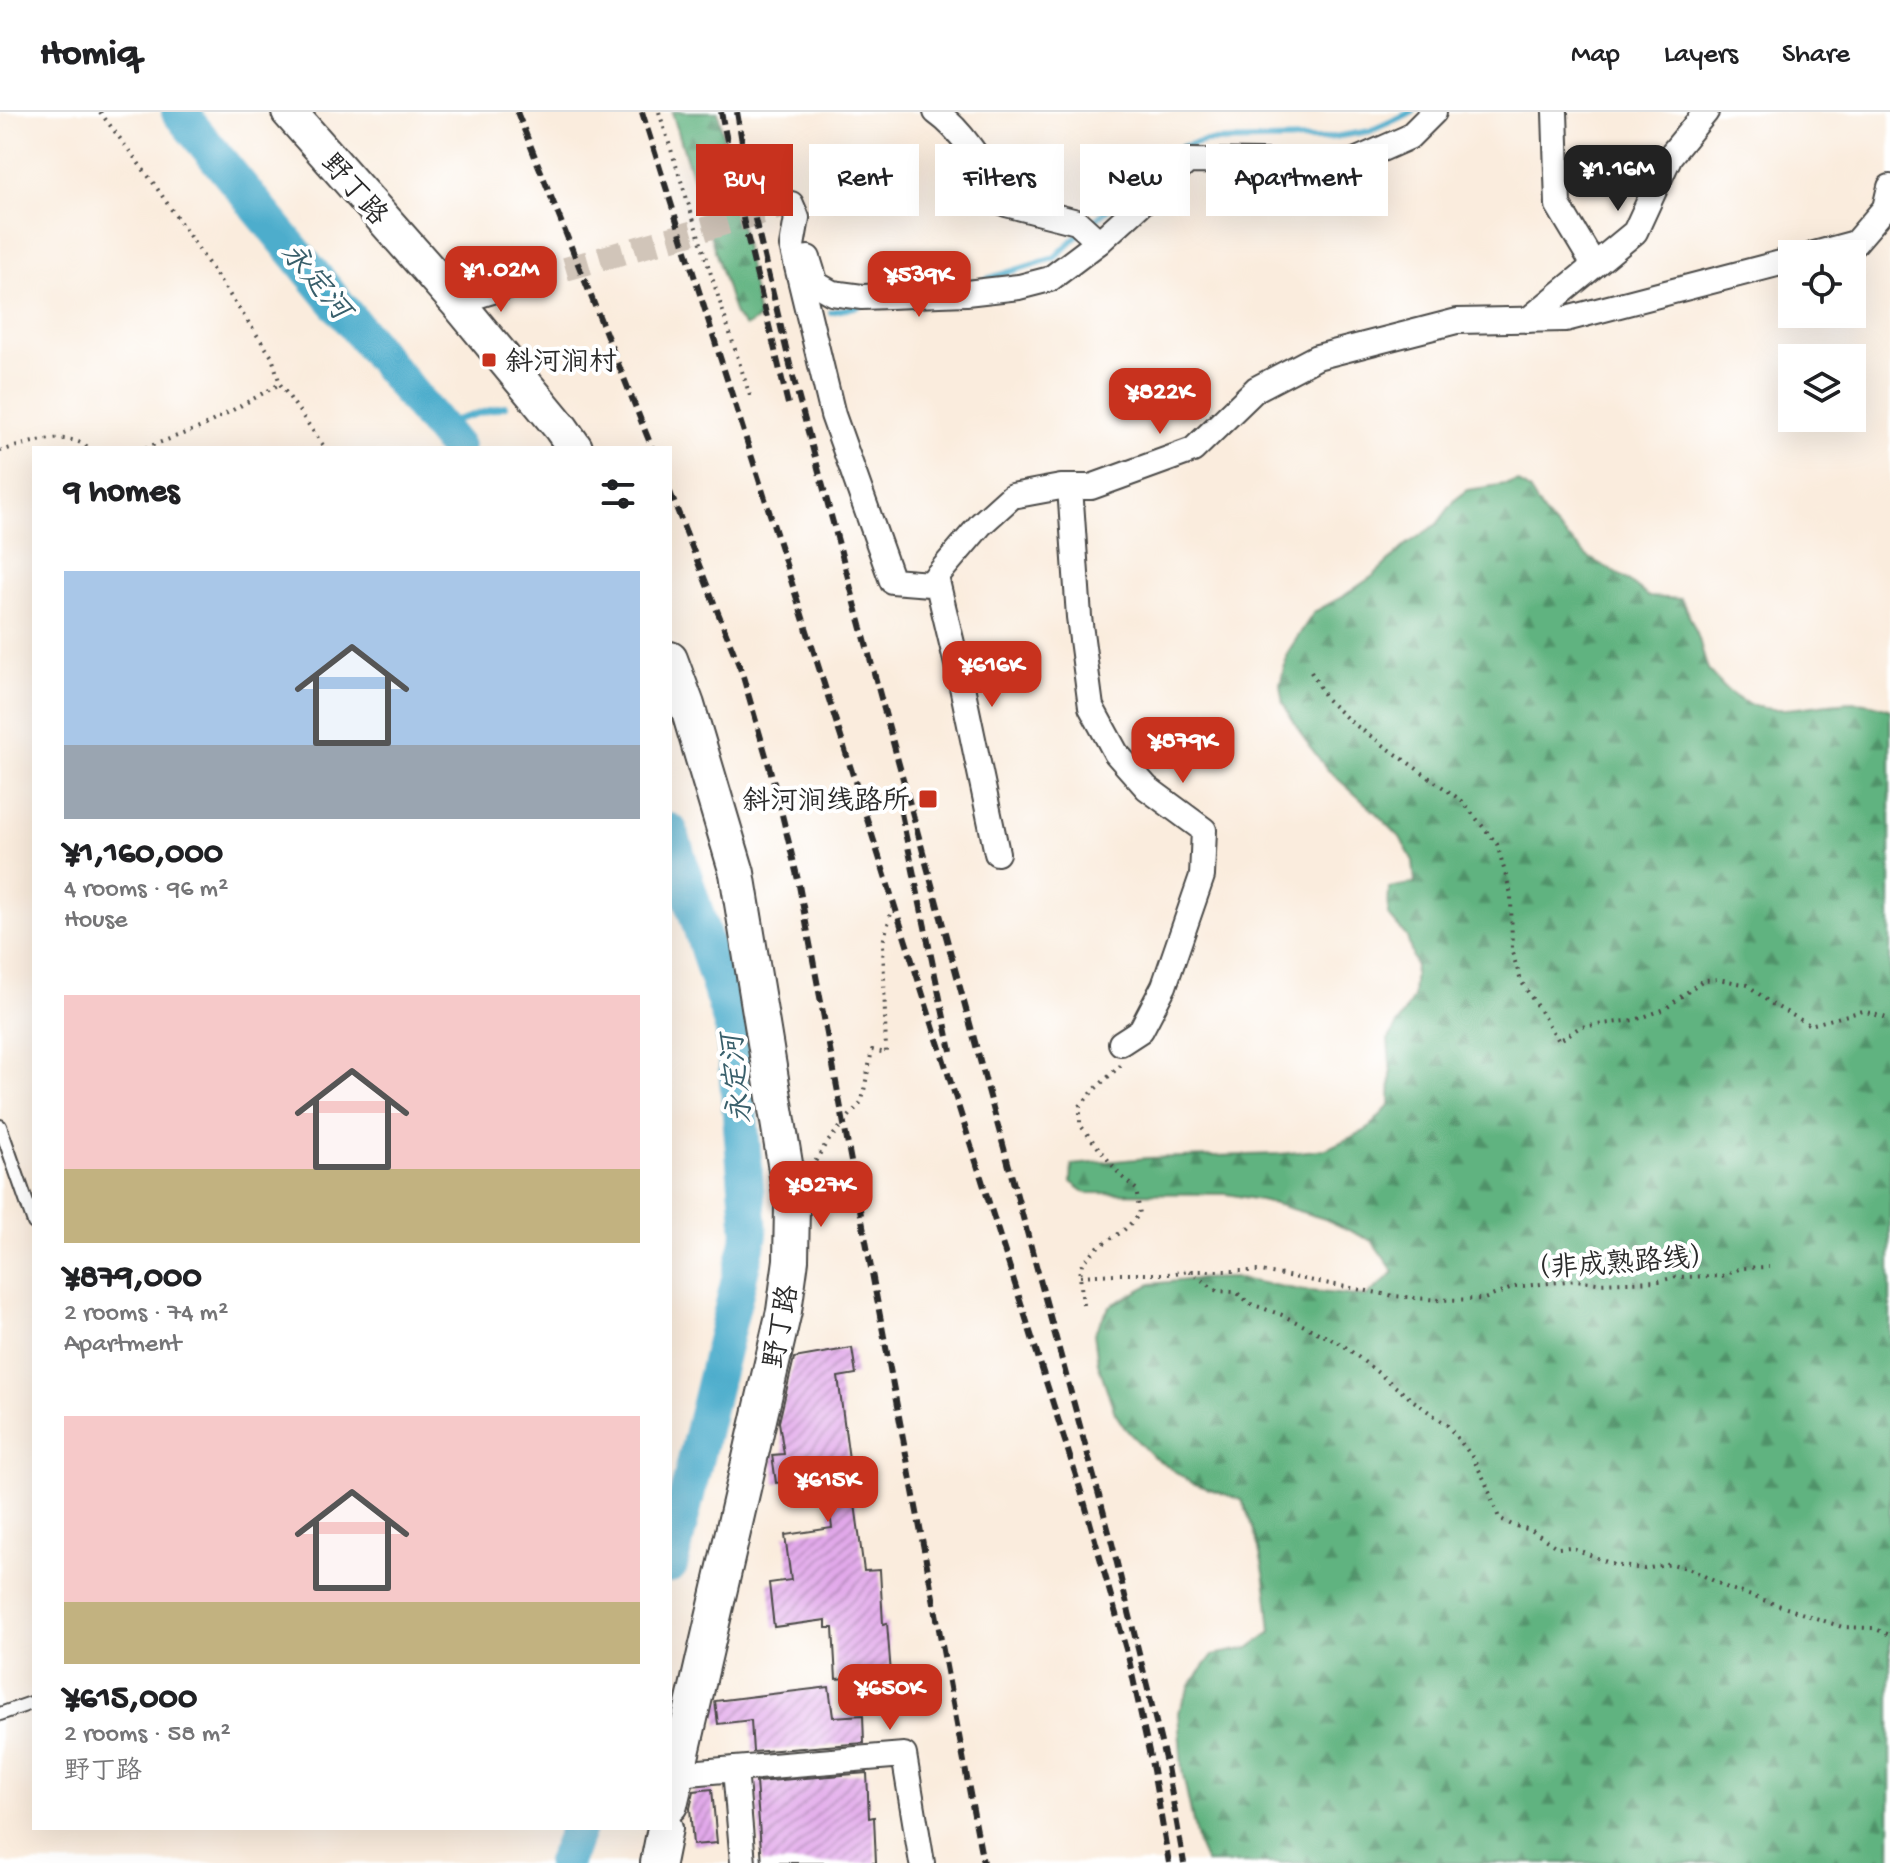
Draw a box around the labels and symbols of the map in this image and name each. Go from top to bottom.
pin: ¥1.16M [1553,145,1683,213]
street label: 野丁路 [313,147,394,233]
water label: 永定河 [271,236,361,332]
pin: ¥1.02M [436,246,566,314]
pin: ¥539K [863,251,975,319]
place label: 斜河涧村 [505,347,617,381]
marker: 斜河涧村 [480,351,498,369]
pin: ¥822K [1104,368,1216,436]
pin: ¥616K [936,641,1048,709]
pin: ¥879K [1127,717,1239,785]
place label: 斜河涧线路所 [742,785,910,820]
marker: 斜河涧线路所 [917,788,939,810]
water label: 永定河 [715,1027,762,1125]
pin: ¥827K [765,1161,877,1229]
street label: （非成熟路线） [1521,1240,1719,1289]
street label: 野丁路 [757,1282,808,1371]
pin: ¥615K [772,1456,884,1524]
pin: ¥650K [834,1664,946,1732]

